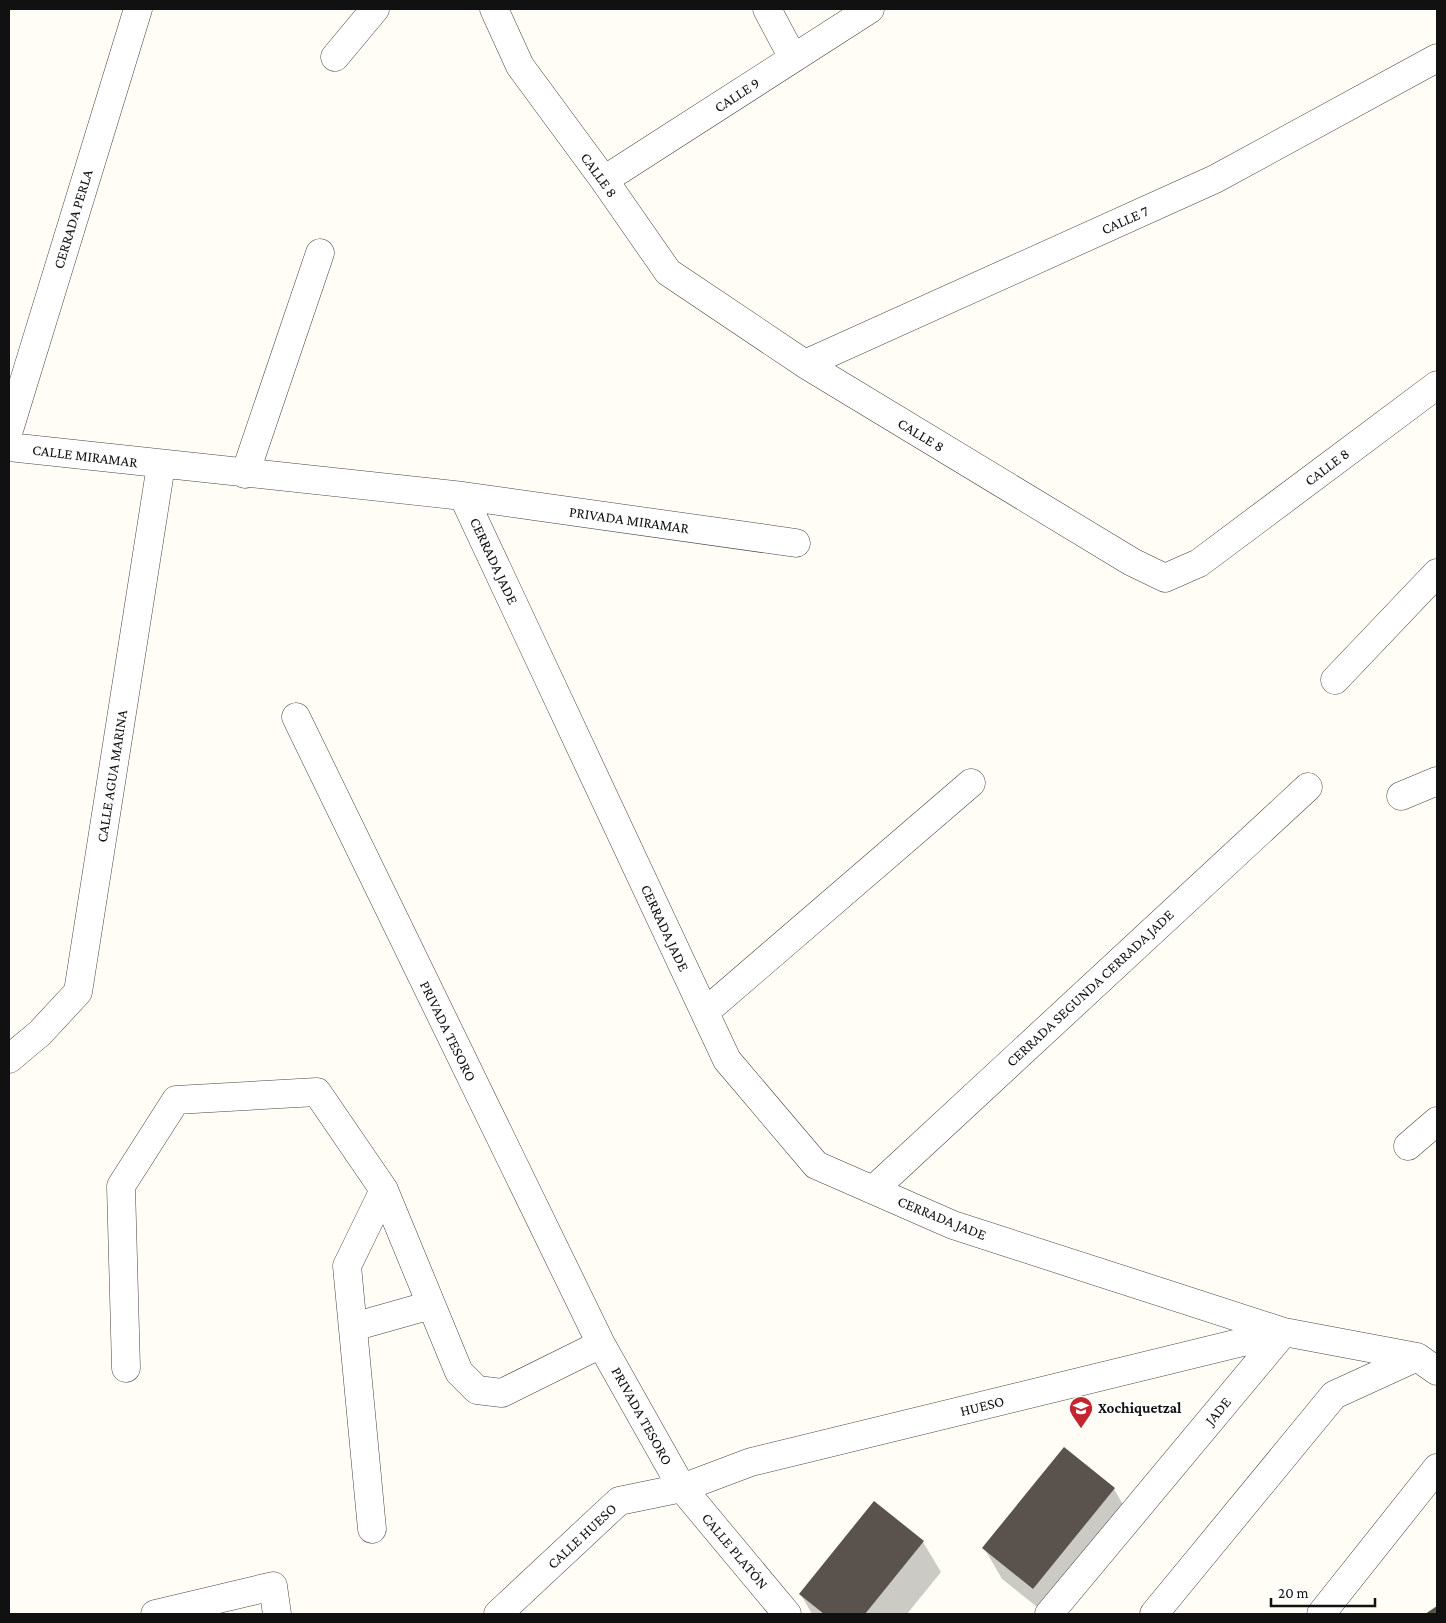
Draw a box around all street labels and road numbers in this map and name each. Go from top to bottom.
street label: CALLE 9 [711,74,763,116]
street label: CALLE 8 [577,150,621,200]
street label: CERRADA PERLA [50,167,96,271]
street label: CALLE 7 [1099,202,1151,237]
street label: CALLE 8 [895,415,947,455]
street label: CALLE MIRAMAR [31,442,139,470]
street label: CALLE 8 [1302,445,1352,489]
street label: PRIVADA MIRAMAR [568,504,691,536]
street label: CERRADA JADE [466,515,521,607]
street label: CALLE AGUA MARINA [94,708,130,843]
street label: CERRADA JADE [637,882,692,974]
street label: CERRADA SEGUNDA CERRADA JADE [1003,906,1177,1070]
street label: PRIVADA TESORO [417,978,479,1084]
street label: CERRADA JADE [895,1193,989,1244]
street label: PRIVADA TESORO [608,1364,676,1468]
street label: HUESO [958,1393,1006,1419]
street label: JADE [1201,1394,1235,1430]
street label: CALLE HUESO [544,1500,620,1572]
street label: CALLE PLATÓN [699,1510,771,1592]

